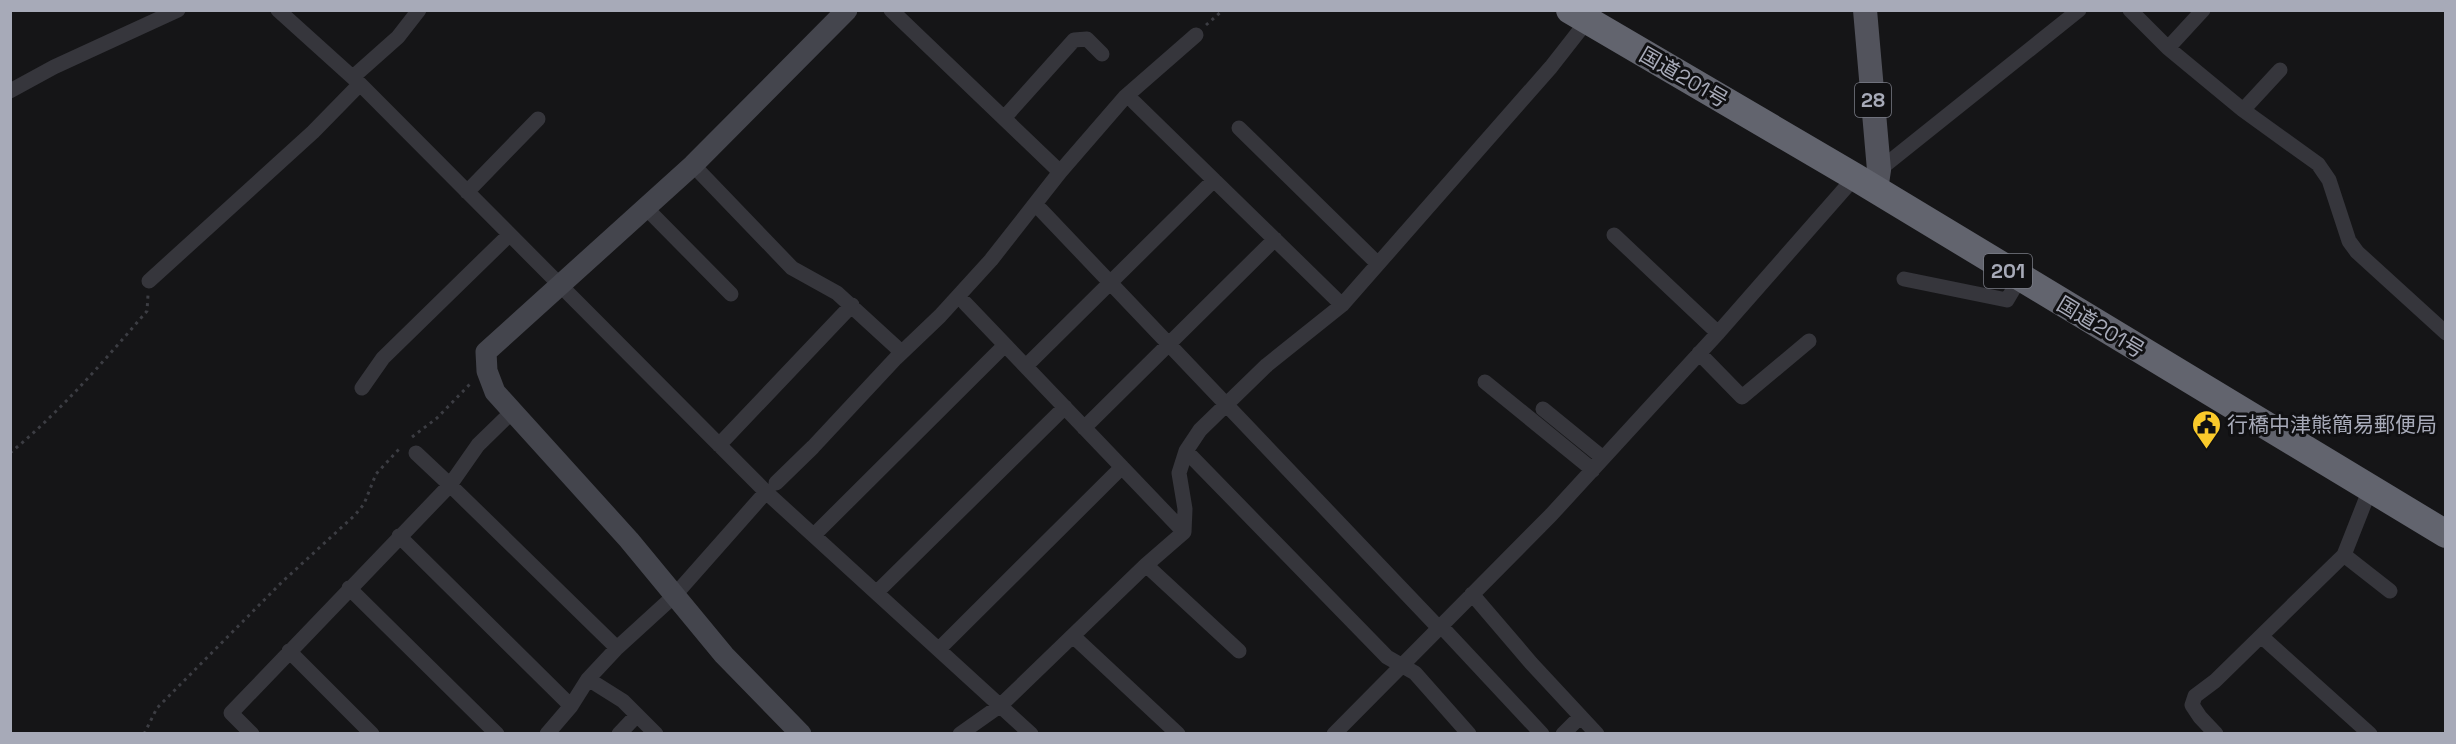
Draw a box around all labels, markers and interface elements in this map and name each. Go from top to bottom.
street label: 国道201号 [1635,41,1733,113]
road number: 28 [1855,83,1891,117]
road number: 201 [1984,254,2032,288]
street label: 国道201号 [2052,290,2150,364]
public building icon: 行橋中津熊簡易郵便局 [2190,408,2222,450]
place label: 行橋中津熊簡易郵便局 [2227,411,2437,438]

